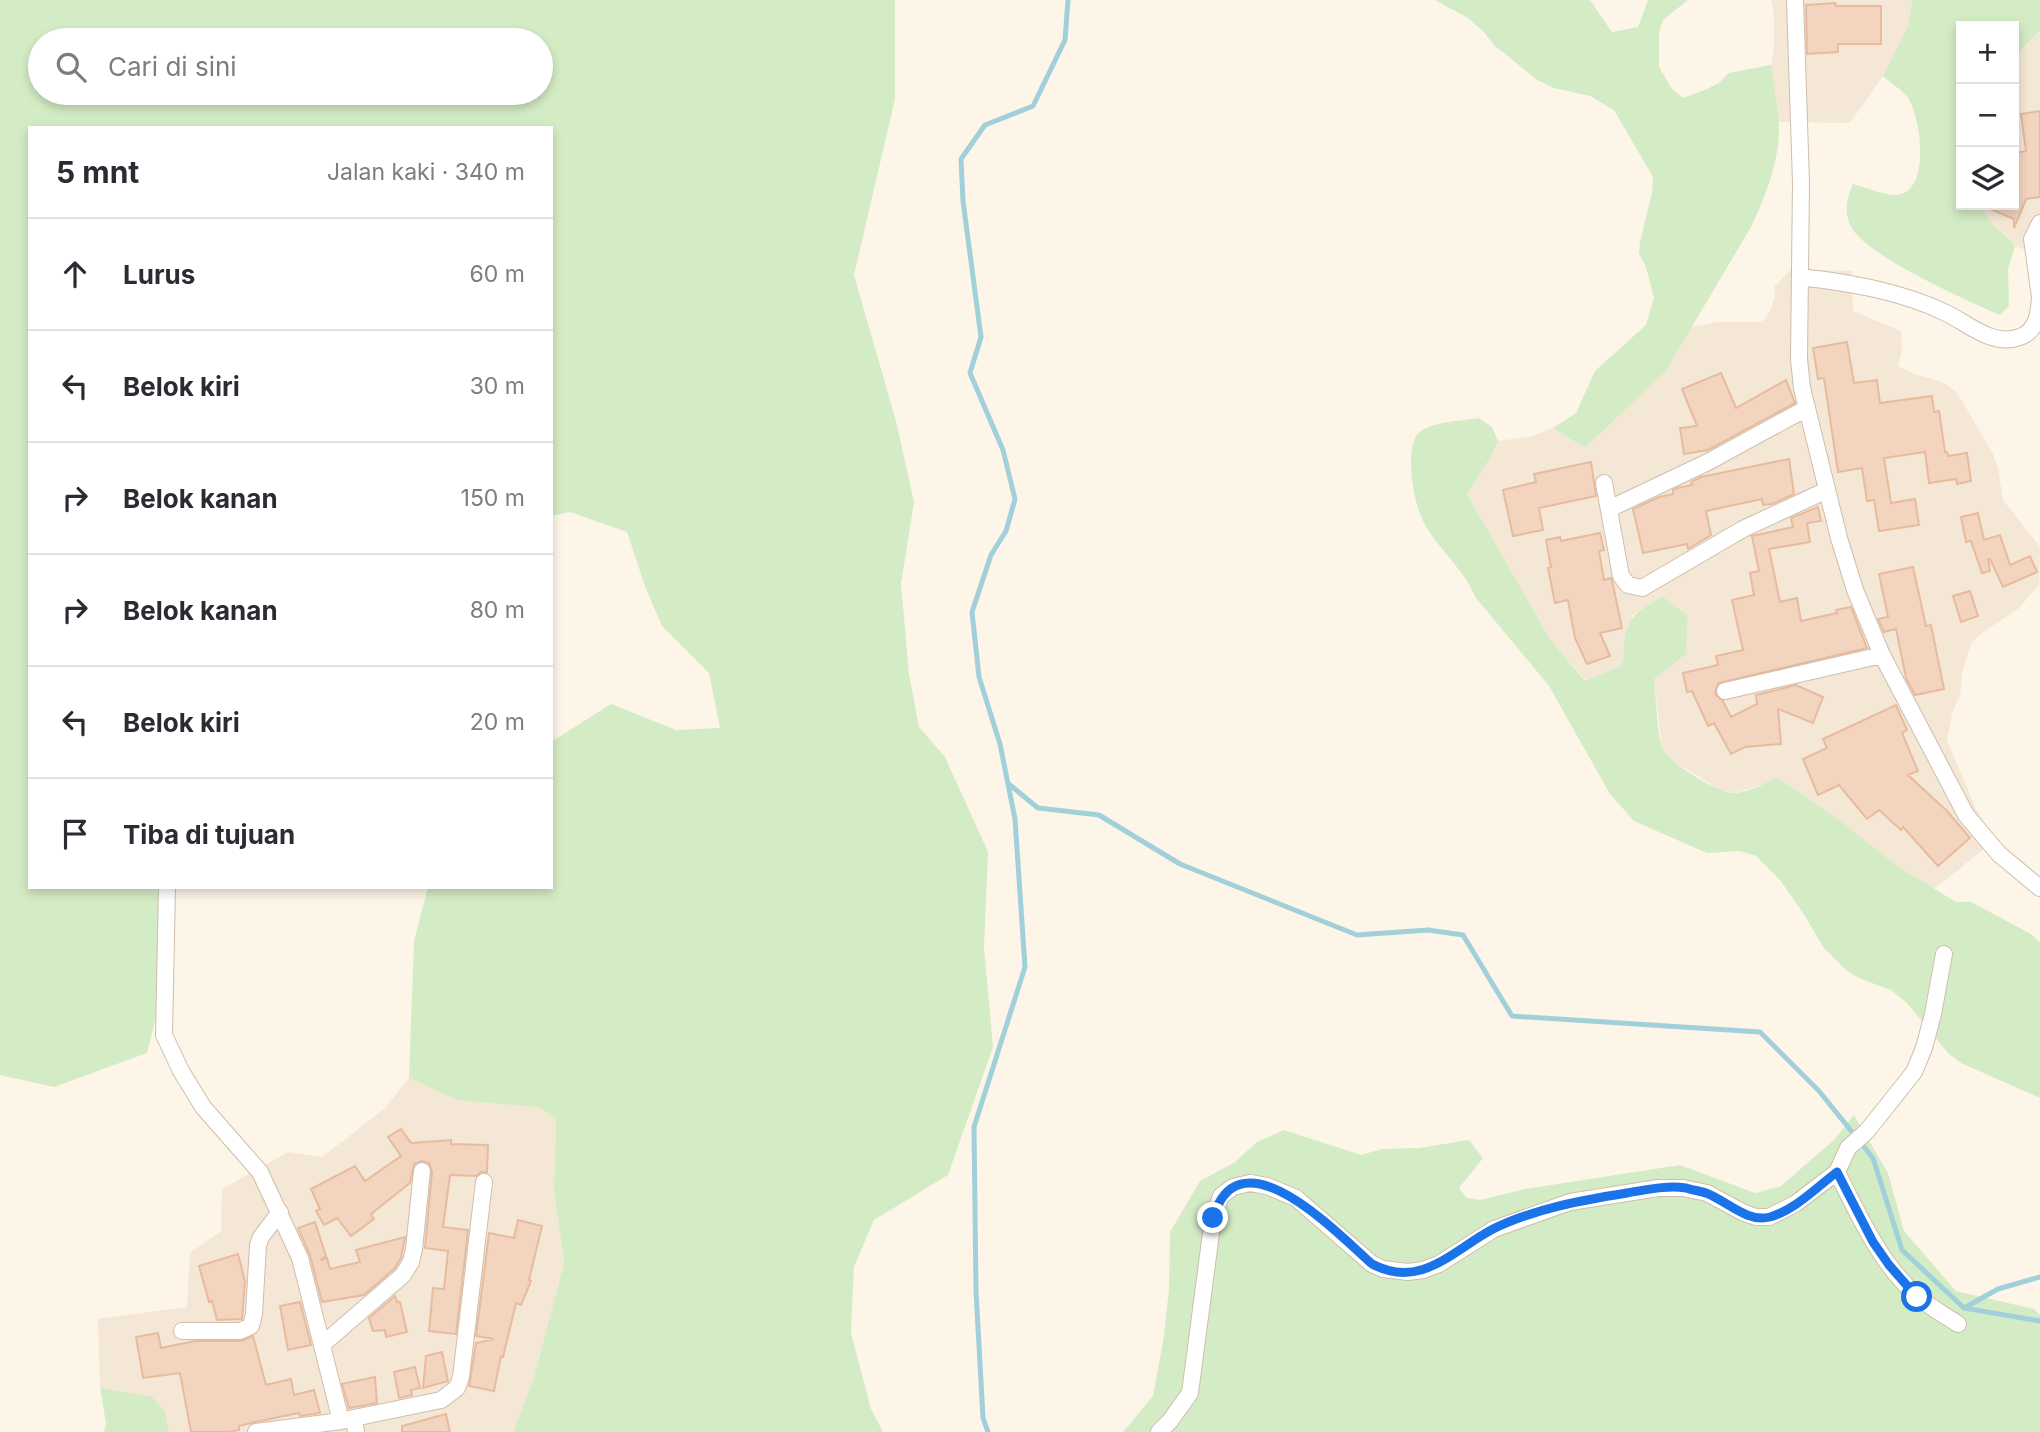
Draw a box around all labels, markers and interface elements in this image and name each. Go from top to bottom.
map controls [1956,21,2019,210]
button: + [1956,21,2019,84]
search box [28,28,553,105]
icon: search [52,48,90,86]
text: Cari di sini [108,51,237,82]
button: − [1956,84,2019,147]
button: layers [1956,147,2019,210]
text: 5 mnt [56,154,139,190]
text: Jalan kaki · 340 m [327,158,525,186]
icon: ahead [56,255,94,293]
text: Lurus [123,259,195,290]
text: 60 m [470,260,525,288]
icon: left [56,367,94,405]
text: Belok kiri [123,371,240,402]
text: 30 m [470,372,525,400]
icon: right [56,479,94,517]
text: Belok kanan [123,483,278,514]
text: 150 m [461,484,525,512]
icon: right [56,591,94,629]
text: Belok kanan [123,595,278,626]
text: 80 m [470,596,525,624]
icon: left [56,703,94,741]
text: Belok kiri [123,707,240,738]
text: 20 m [470,708,525,736]
icon: arrive [56,815,94,853]
text: Tiba di tujuan [123,819,295,850]
route end [1197,1202,1228,1233]
route start [1901,1281,1932,1312]

